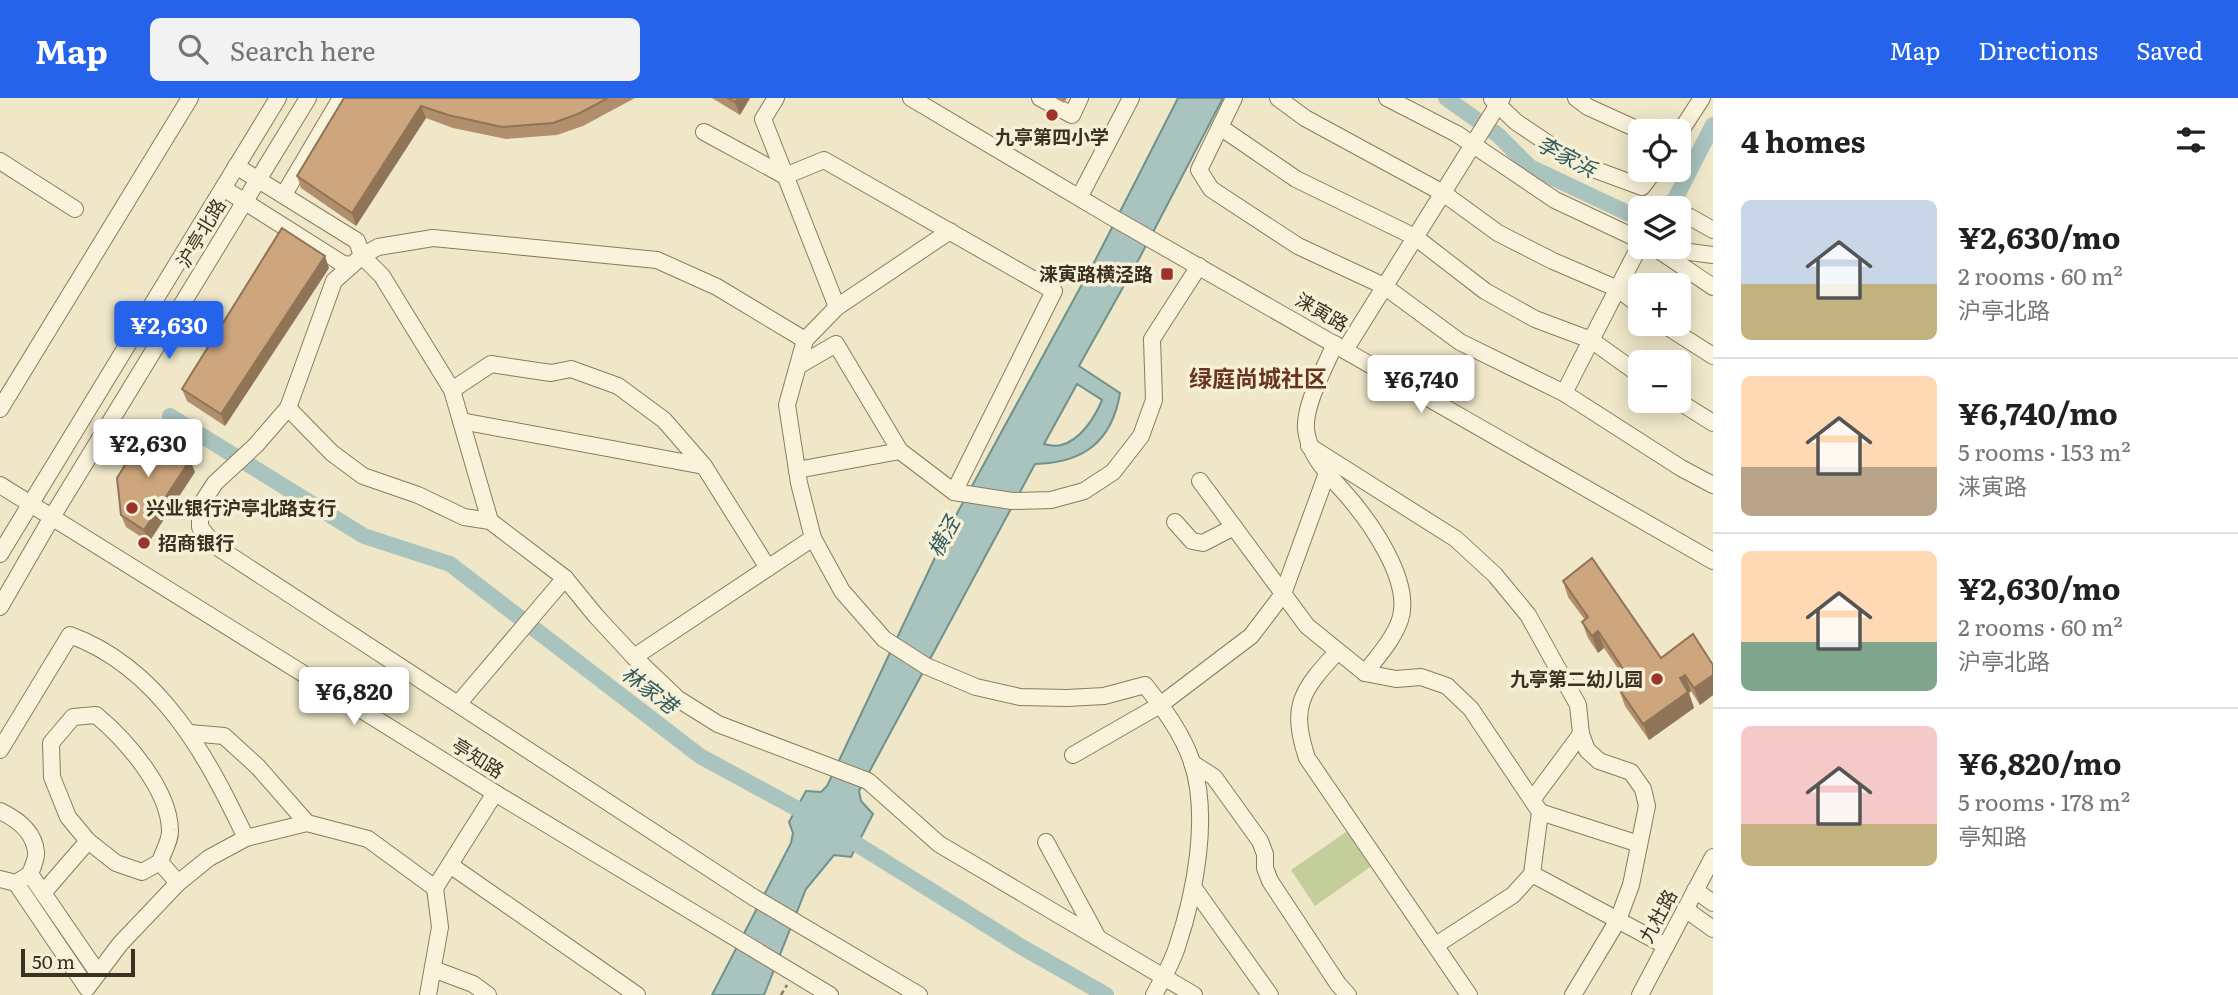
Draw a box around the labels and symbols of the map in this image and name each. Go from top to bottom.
marker: 九亭第四小学 [1044,107,1060,123]
place label: 九亭第四小学 [995,122,1109,150]
water label: 李家浜 [1532,126,1604,184]
street label: 沪亭北路 [169,193,232,272]
place label: 涞寅路横泾路 [1039,259,1153,287]
marker: 涞寅路横泾路 [1159,266,1175,282]
street label: 涞寅路 [1291,285,1354,338]
pin: ¥2,630 [112,302,226,361]
pin: ¥6,740 [1364,356,1478,415]
district label: 绿庭尚城社区 [1189,360,1327,394]
pin: ¥2,630 [91,420,205,479]
place label: 兴业银行沪亭北路支行 [146,493,336,521]
marker: 兴业银行沪亭北路支行 [124,500,140,516]
water label: 横泾 [918,508,966,562]
place label: 招商银行 [158,528,234,556]
marker: 招商银行 [136,535,152,551]
water label: 林家港 [616,657,687,721]
place label: 九亭第二幼儿园 [1510,664,1643,692]
pin: ¥6,820 [297,668,411,727]
marker: 九亭第二幼儿园 [1649,671,1665,687]
street label: 亭知路 [447,730,510,784]
street label: 九杜路 [1631,884,1683,947]
scale bar [21,946,135,978]

